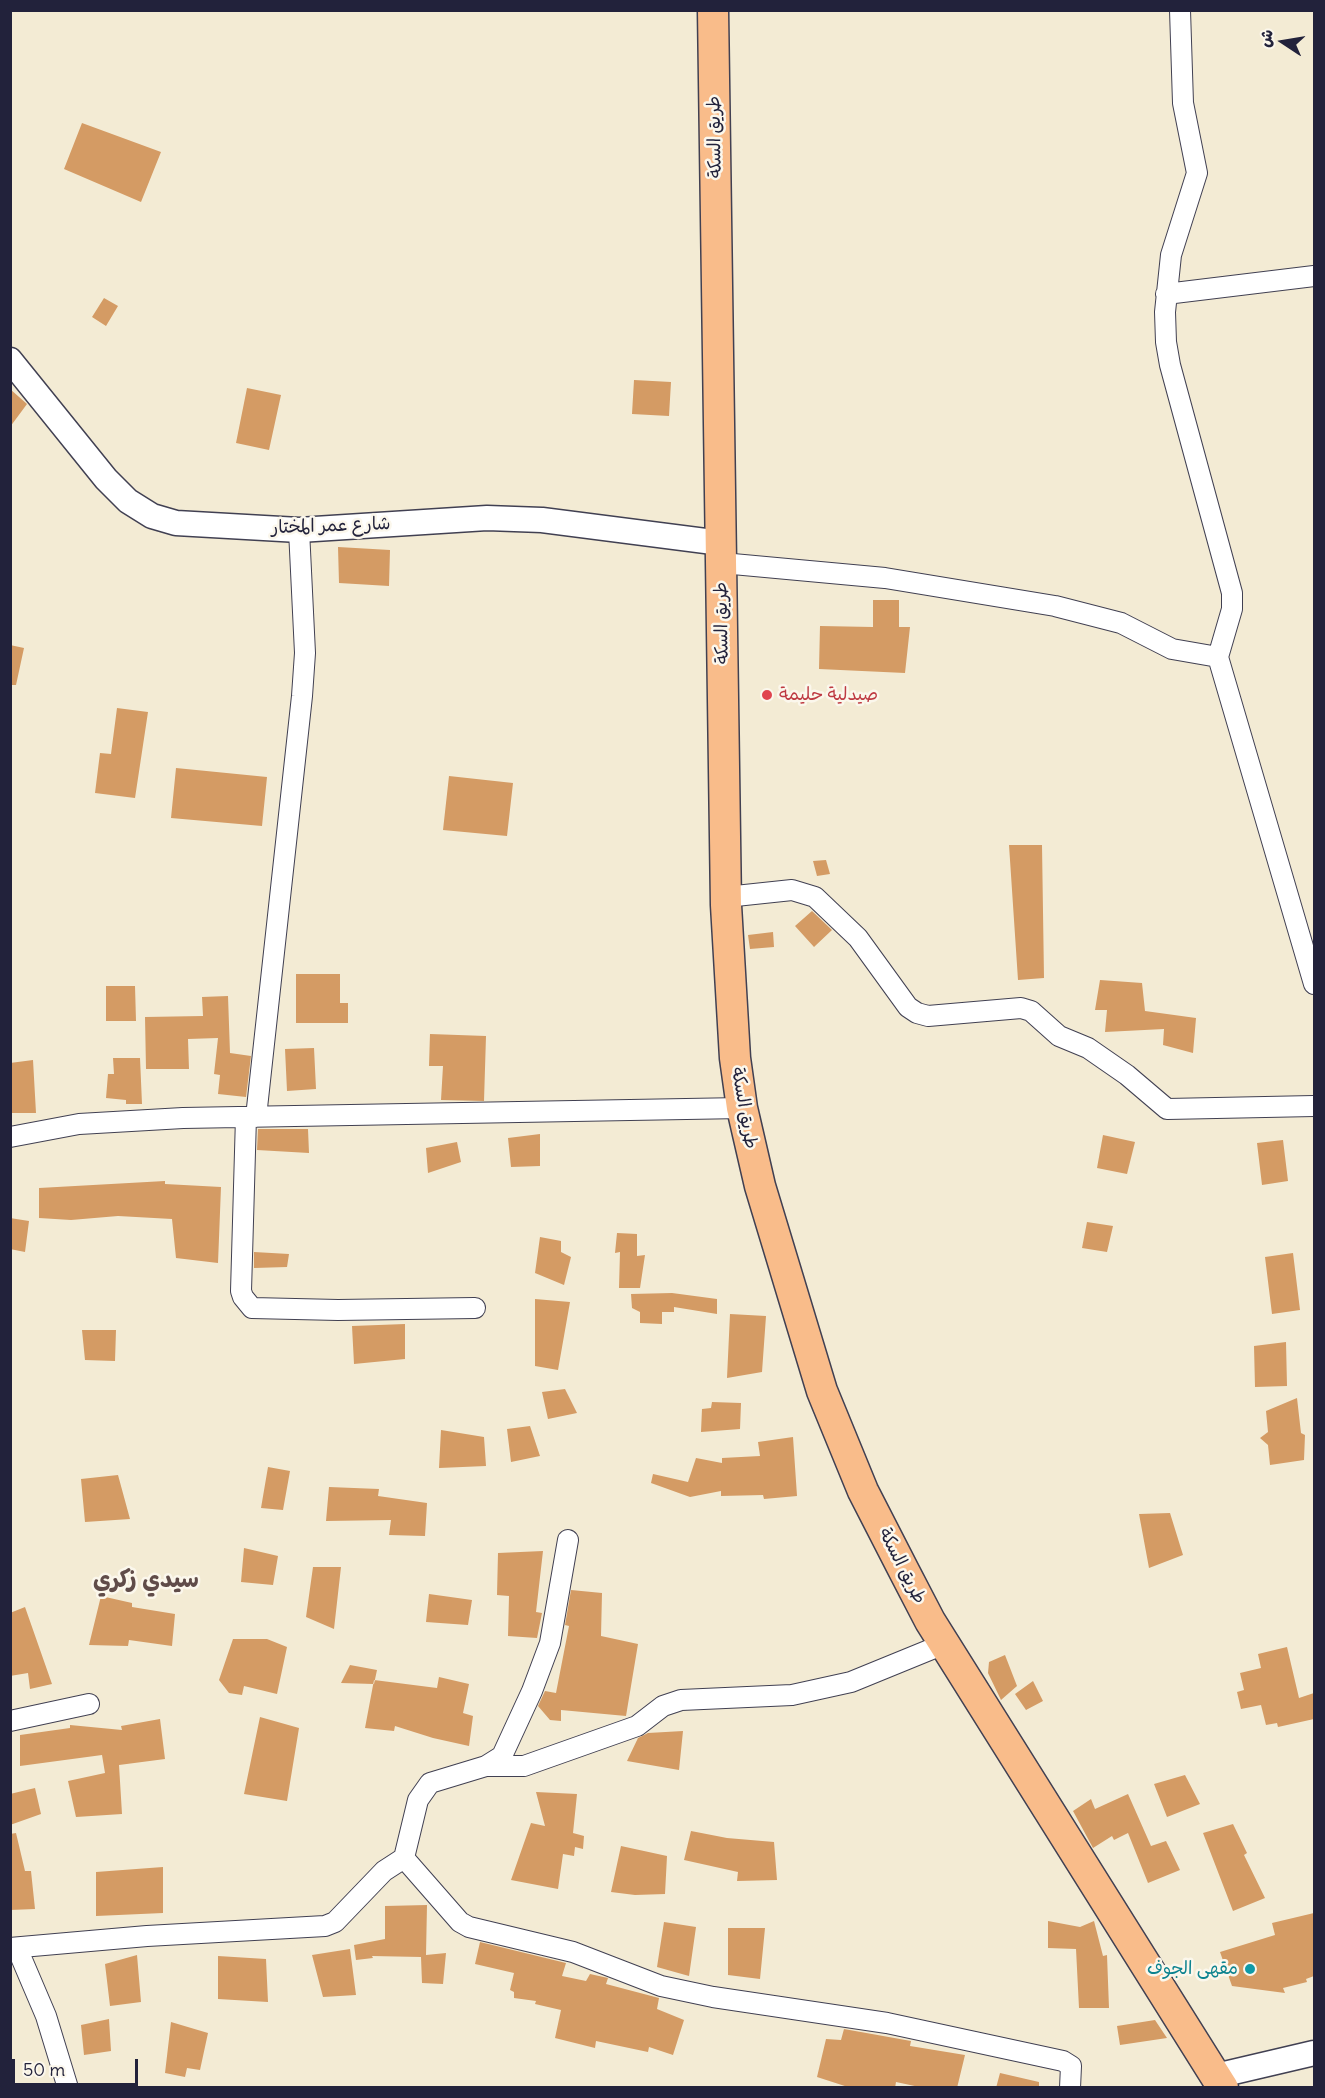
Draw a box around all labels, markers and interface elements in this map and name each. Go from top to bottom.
north arrow [1253,12,1313,72]
text: ش [1254,28,1277,49]
street label: طريق السكة [703,96,727,178]
street label: شارع عمر المختار [271,513,391,539]
street label: طريق السكة [710,582,734,664]
place label: صيدلية حليمة [779,684,878,706]
marker: صيدلية حليمة [760,688,774,702]
street label: طريق السكة [726,1066,762,1150]
street label: طريق السكة [874,1524,930,1608]
district label: سيدي زكري [93,1566,199,1594]
place label: مقهى الجوف [1147,1958,1238,1980]
marker: مقهى الجوف [1243,1962,1257,1976]
scale bar [15,2047,141,2085]
text: 50 m [23,2058,65,2081]

